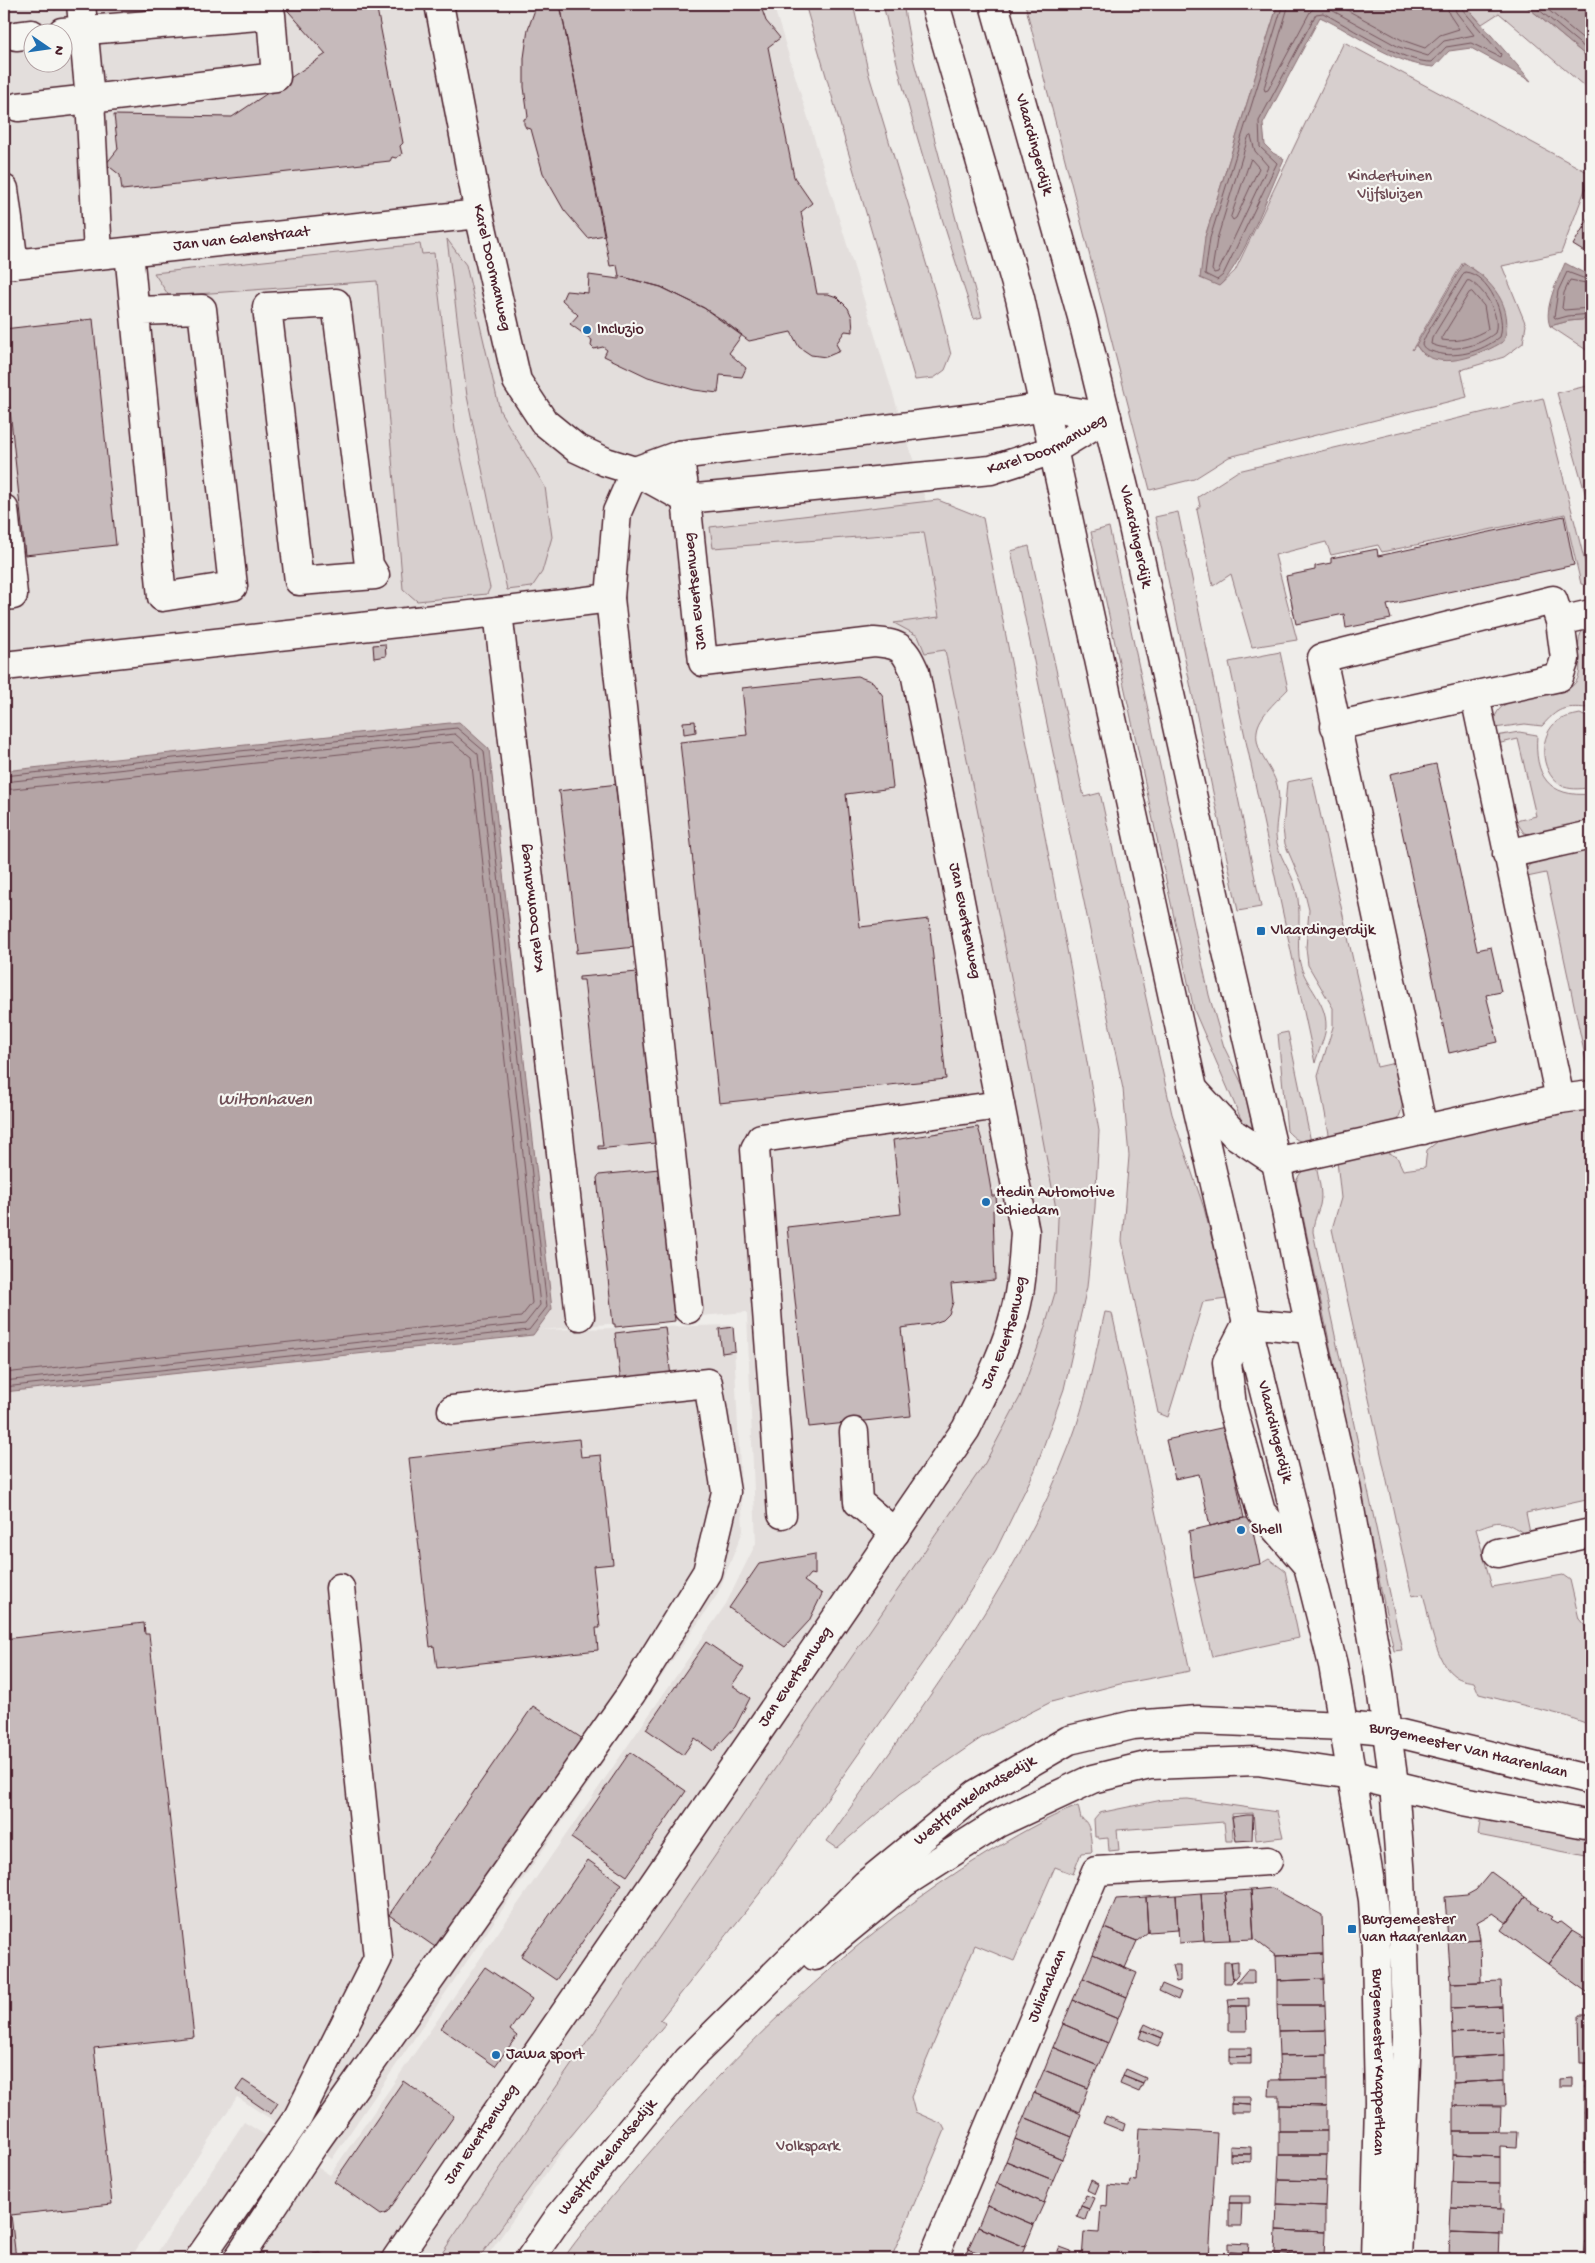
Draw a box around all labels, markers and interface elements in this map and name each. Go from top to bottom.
north arrow [22,22,72,72]
text: N [49,44,68,57]
street label: Vlaardingerdijk [1010,91,1057,199]
park label: Kindertuinen Vijfsluizen [1348,168,1432,205]
street label: Karel Doormanweg [468,203,515,333]
street label: Jan van Galenstraat [173,223,312,256]
place label: Incluzio [597,321,644,340]
marker: Incluzio [581,324,593,336]
street label: Karel Doormanweg [985,410,1110,480]
street label: Vlaardingerdijk [1114,483,1156,591]
street label: Jan Evertsenweg [680,531,712,651]
street label: Karel Doormanweg [516,843,550,973]
street label: Jan Evertsenweg [943,861,985,981]
place label: Vlaardingerdijk [1270,922,1377,941]
marker: Vlaardingerdijk [1255,925,1267,937]
water label: Wiltonhaven [218,1090,312,1111]
place label: Hedin Automotive Schiedam [996,1184,1115,1221]
marker: Hedin Automotive Schiedam [980,1196,992,1208]
street label: Jan Evertsenweg [977,1275,1031,1393]
street label: Vlaardingerdijk [1252,1378,1297,1486]
place label: Shell [1251,1521,1282,1540]
marker: Shell [1235,1524,1247,1536]
street label: Jan Evertsenweg [754,1623,837,1731]
street label: Burgemeester Van Haarenlaan [1367,1719,1570,1784]
street label: Westfrankelandsedijk [910,1751,1041,1850]
place label: Burgemeester van Haarenlaan [1361,1911,1467,1948]
marker: Burgemeester van Haarenlaan [1346,1923,1358,1935]
street label: Julianalaan [1024,1946,1072,2025]
street label: Burgemeester Knappertlaan [1367,1967,1389,2156]
place label: JaWa sport [506,2046,585,2065]
marker: JaWa sport [490,2049,502,2061]
street label: Jan Evertsenweg [440,2081,523,2188]
street label: Westfrankelandsedijk [554,2094,662,2220]
park label: Volkspark [775,2138,842,2157]

